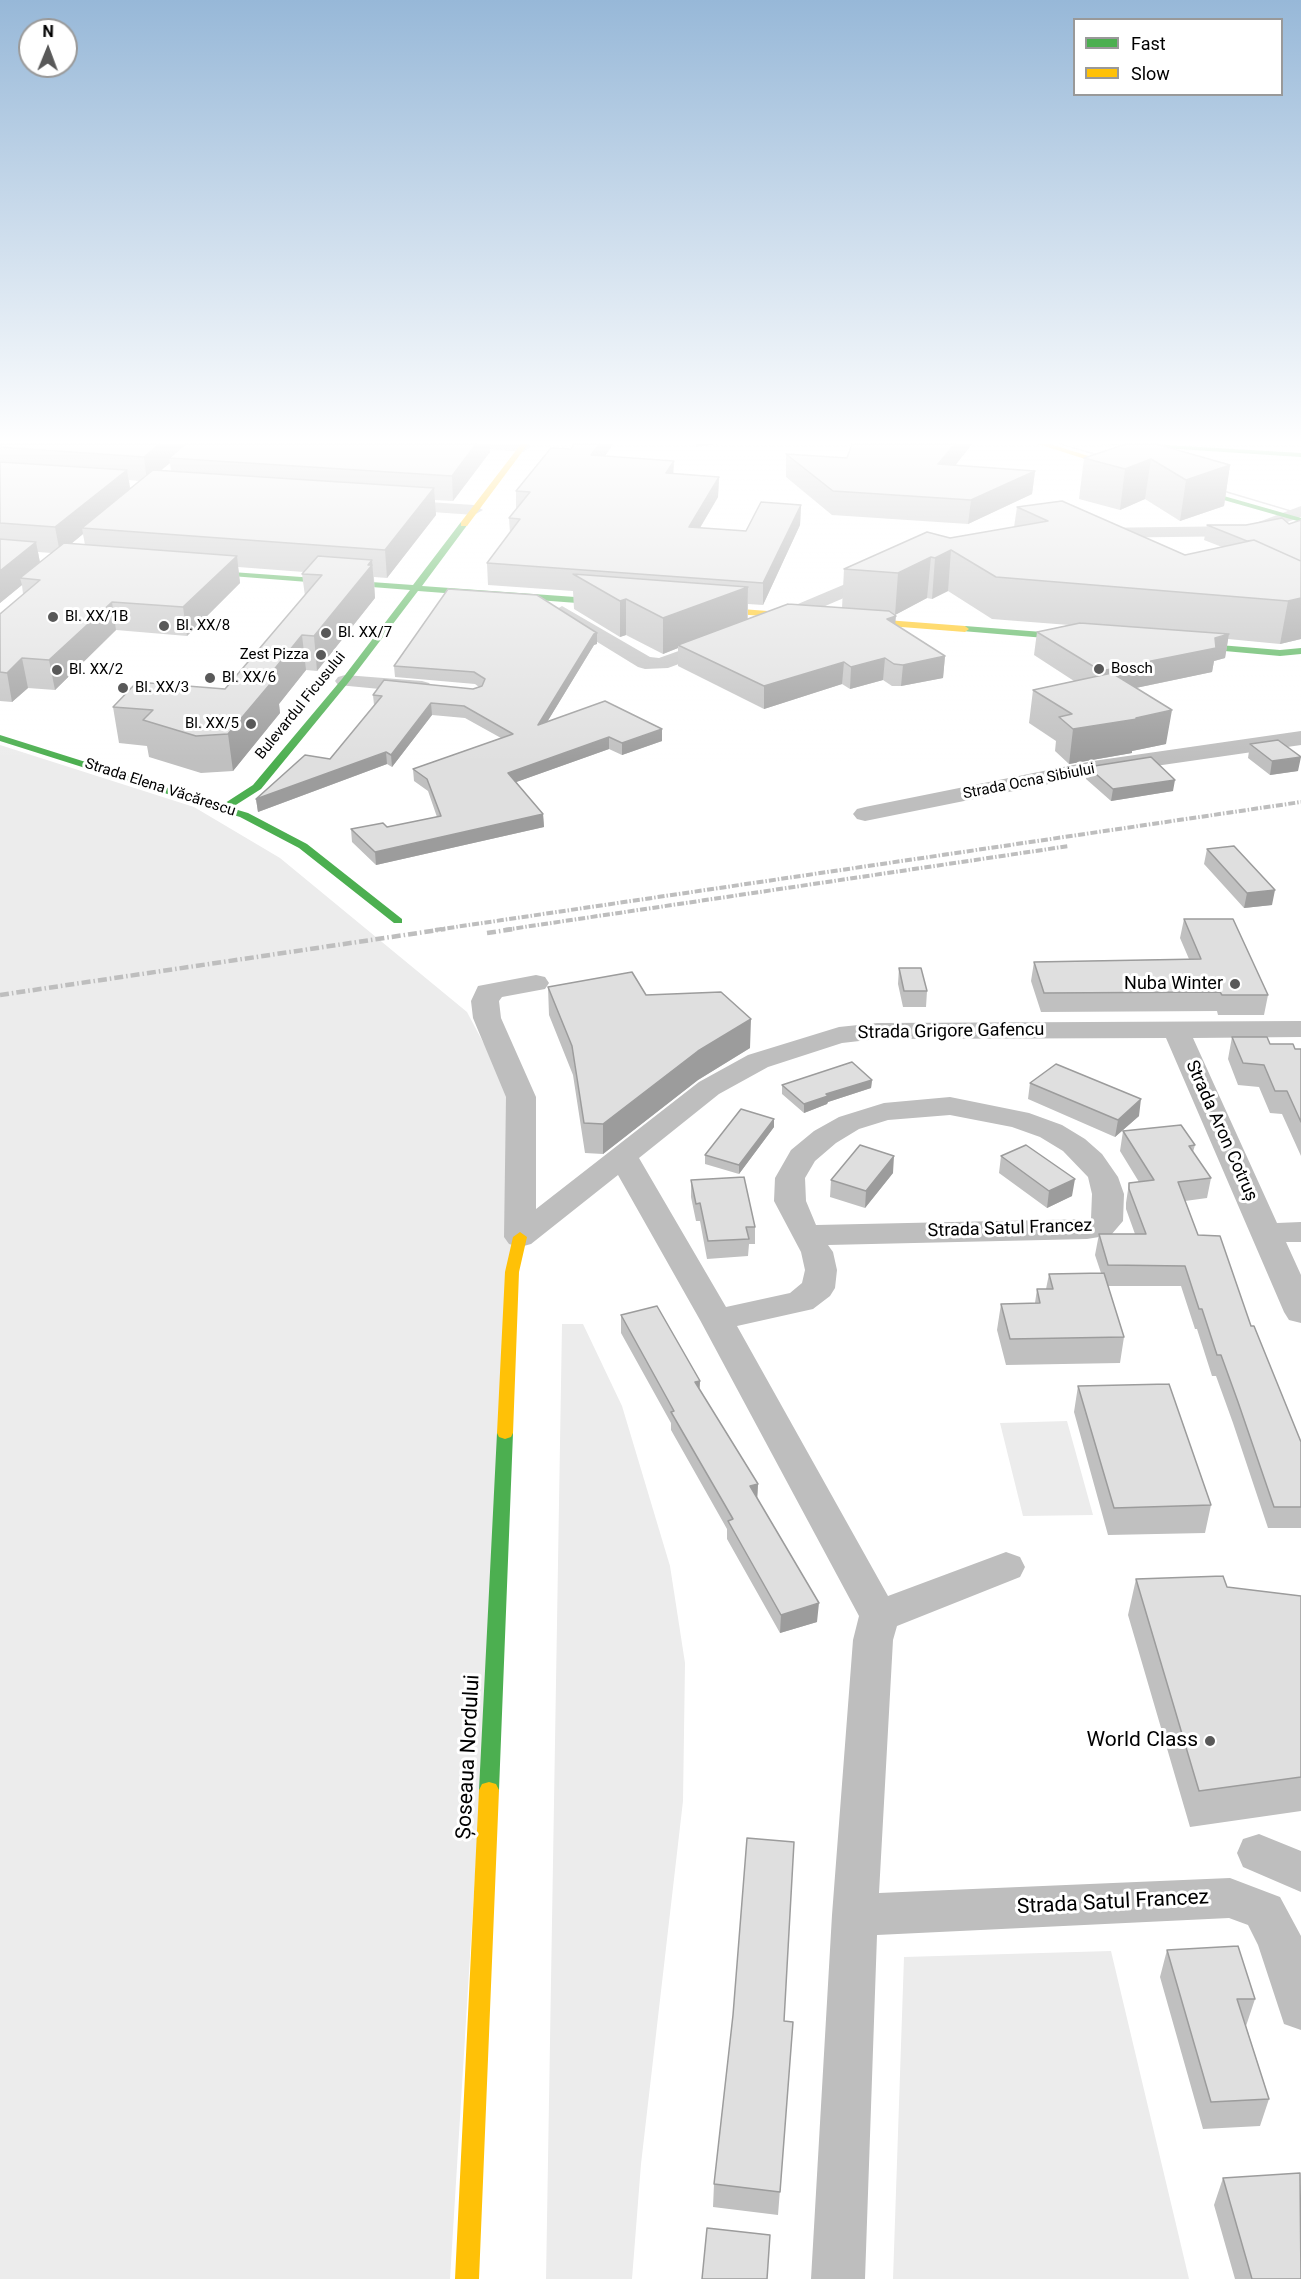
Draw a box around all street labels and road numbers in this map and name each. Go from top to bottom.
street label: Bulevardul Ficusului [252,649,350,763]
street label: Strada Elena Văcărescu [82,755,238,821]
street label: Strada Ocna Sibiului [962,760,1096,804]
street label: Strada Grigore Gafencu [858,1020,1044,1044]
street label: Strada Aron Cotruș [1180,1057,1262,1205]
street label: Strada Satul Francez [927,1215,1093,1243]
street label: Șoseaua Nordului [452,1674,486,1840]
street label: Strada Satul Francez [1016,1885,1210,1921]

